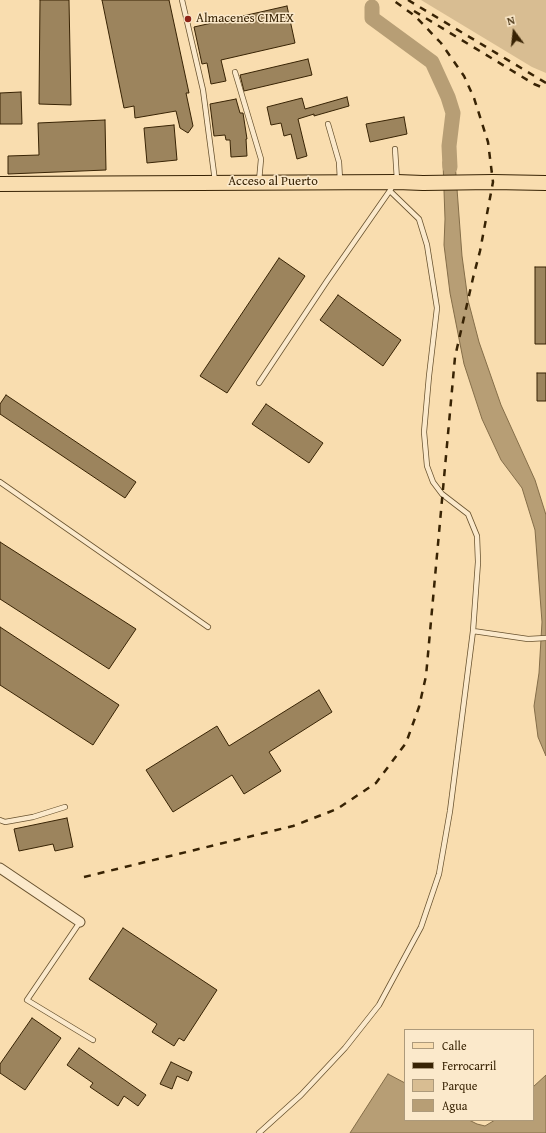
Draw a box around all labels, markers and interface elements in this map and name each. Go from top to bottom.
place label: Almacenes CIMEX [196,11,294,27]
north arrow [494,12,534,52]
text: N [505,12,517,29]
marker: Almacenes CIMEX [183,14,193,24]
street label: Acceso al Puerto [228,174,318,190]
legend [404,1029,534,1121]
text: Calle [442,1037,467,1054]
text: Ferrocarril [442,1057,496,1074]
text: Parque [442,1077,477,1094]
text: Agua [442,1097,467,1114]

